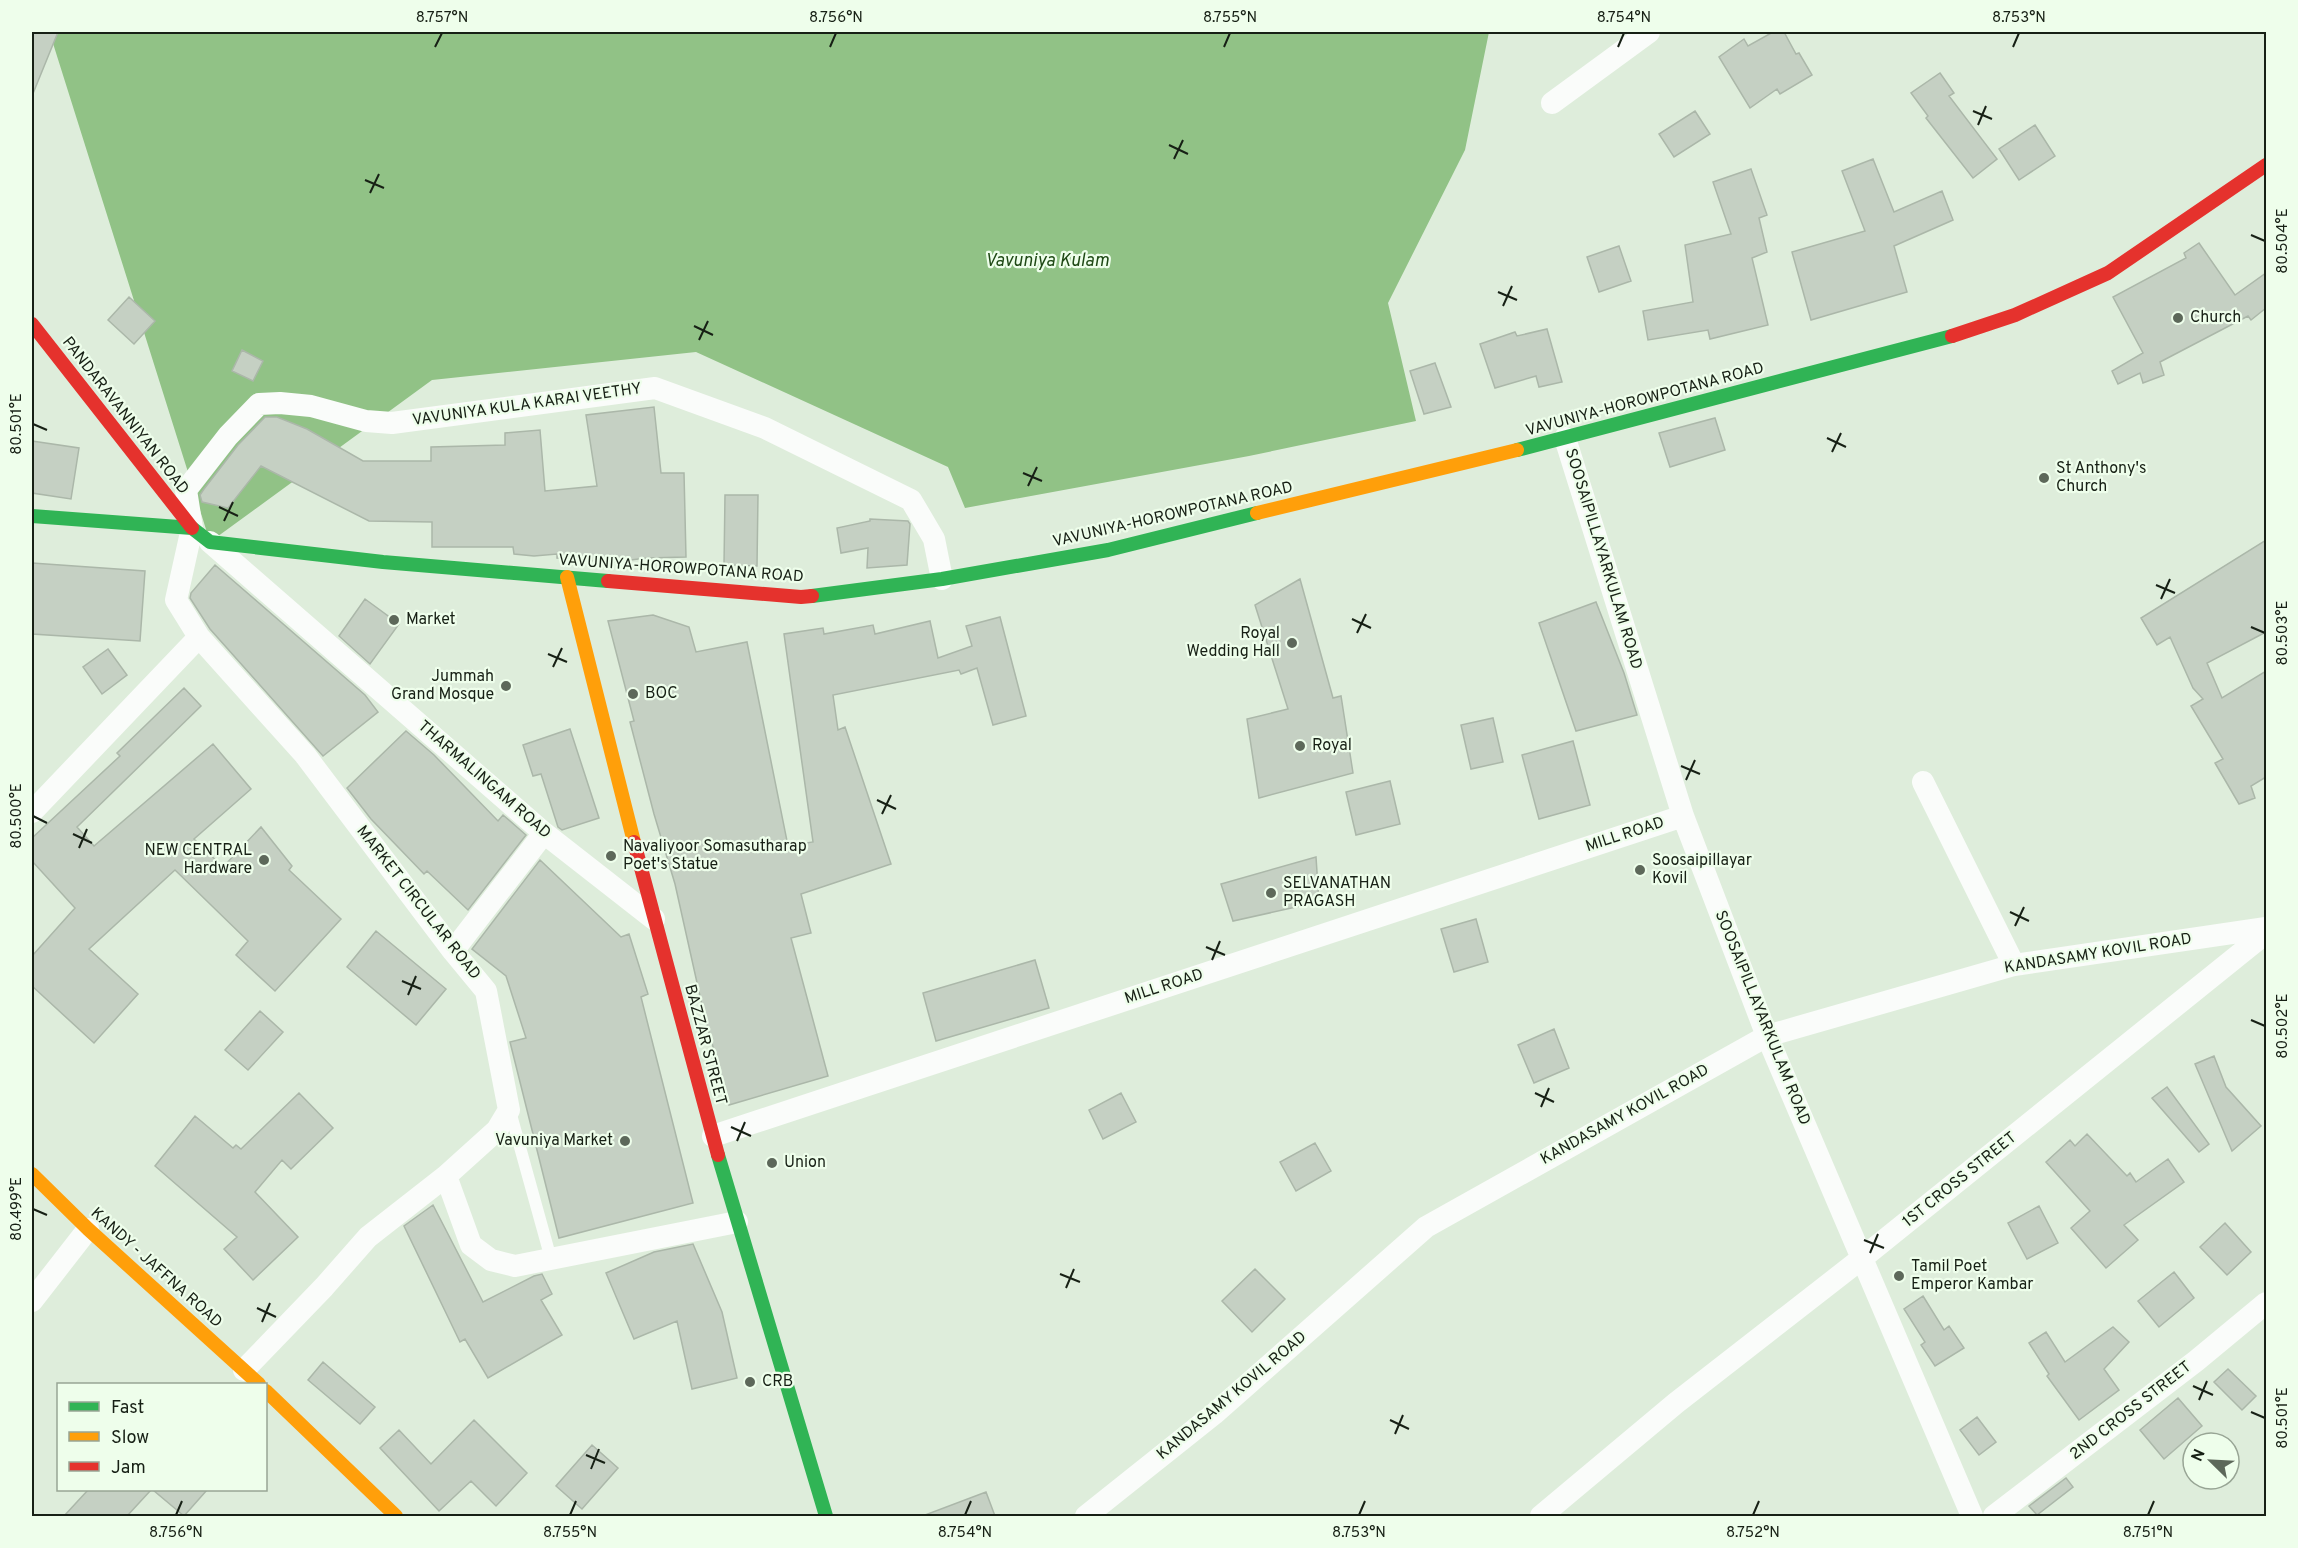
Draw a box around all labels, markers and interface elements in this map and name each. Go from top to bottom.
text: 8.757°N [416,9,468,28]
text: 8.756°N [809,9,863,28]
text: 8.755°N [1203,9,1257,28]
text: 8.754°N [1597,9,1651,28]
text: 8.753°N [1992,9,2046,28]
text: 80.504°E [2274,208,2293,274]
water label: Vavuniya Kulam [985,250,1109,273]
place label: Church [2190,308,2241,328]
marker: Church [2171,311,2185,325]
street label: PANDARAVANNIYAN ROAD [57,333,193,499]
street label: VAVUNIYA-HOROWPOTANA ROAD [1524,359,1766,441]
street label: VAVUNIYA KULA KARAI VEETHY [411,379,643,431]
text: 80.501°E [8,393,27,455]
street label: SOOSAIPILLAYARKULAM ROAD [1560,446,1646,672]
place label: St Anthony's Church [2056,459,2146,497]
marker: St Anthony's Church [2037,471,2051,485]
street label: VAVUNIYA-HOROWPOTANA ROAD [1051,478,1295,552]
street label: VAVUNIYA-HOROWPOTANA ROAD [558,550,804,588]
text: 80.503°E [2274,600,2293,666]
place label: Market [406,610,456,630]
marker: Market [387,613,401,627]
place label: Royal Wedding Hall [1186,624,1280,662]
marker: Royal Wedding Hall [1285,636,1299,650]
place label: Jummah Grand Mosque [391,667,494,705]
marker: Jummah Grand Mosque [499,679,513,693]
place label: BOC [645,684,678,704]
marker: BOC [626,687,640,701]
street label: THARMALINGAM ROAD [413,717,555,843]
place label: Royal [1312,736,1352,756]
marker: Royal [1293,739,1307,753]
text: 80.500°E [8,783,27,849]
street label: MILL ROAD [1583,813,1667,857]
street label: MARKET CIRCULAR ROAD [352,822,484,984]
place label: Navaliyoor Somasutharap Poet's Statue [623,837,807,875]
place label: NEW CENTRAL Hardware [144,841,252,879]
marker: Navaliyoor Somasutharap Poet's Statue [604,849,618,863]
place label: Soosaipillayar Kovil [1652,851,1752,889]
marker: NEW CENTRAL Hardware [257,853,271,867]
marker: Soosaipillayar Kovil [1633,863,1647,877]
place label: SELVANATHAN PRAGASH [1283,874,1391,912]
marker: SELVANATHAN PRAGASH [1264,886,1278,900]
street label: SOOSAIPILLAYARKULAM ROAD [1710,908,1814,1128]
street label: KANDASAMY KOVIL ROAD [2003,929,2193,979]
street label: MILL ROAD [1122,965,1206,1009]
street label: BAZZAR STREET [679,982,731,1108]
text: 80.502°E [2274,993,2293,1059]
street label: KANDASAMY KOVIL ROAD [1537,1060,1713,1170]
street label: 1ST CROSS STREET [1899,1128,2021,1232]
place label: Vavuniya Market [495,1131,613,1151]
marker: Vavuniya Market [618,1134,632,1148]
place label: Union [784,1153,826,1173]
marker: Union [765,1156,779,1170]
text: 80.499°E [8,1177,27,1241]
street label: KANDY - JAFFNA ROAD [86,1203,226,1333]
place label: Tamil Poet Emperor Kambar [1911,1257,2034,1295]
marker: Tamil Poet Emperor Kambar [1892,1269,1906,1283]
street label: KANDASAMY KOVIL ROAD [1153,1327,1311,1465]
street label: 2ND CROSS STREET [2066,1357,2196,1465]
place label: CRB [762,1372,793,1392]
marker: CRB [743,1375,757,1389]
legend [57,1383,267,1491]
text: 80.501°E [2274,1387,2293,1449]
text: Fast [111,1397,144,1420]
text: Slow [111,1427,149,1450]
north arrow [2181,1431,2241,1491]
text: N [2188,1446,2211,1465]
text: Jam [111,1457,146,1480]
text: 8.756°N [149,1524,203,1543]
text: 8.755°N [543,1524,597,1543]
text: 8.754°N [938,1524,992,1543]
text: 8.753°N [1332,1524,1386,1543]
text: 8.752°N [1726,1524,1780,1543]
text: 8.751°N [2123,1524,2173,1543]

